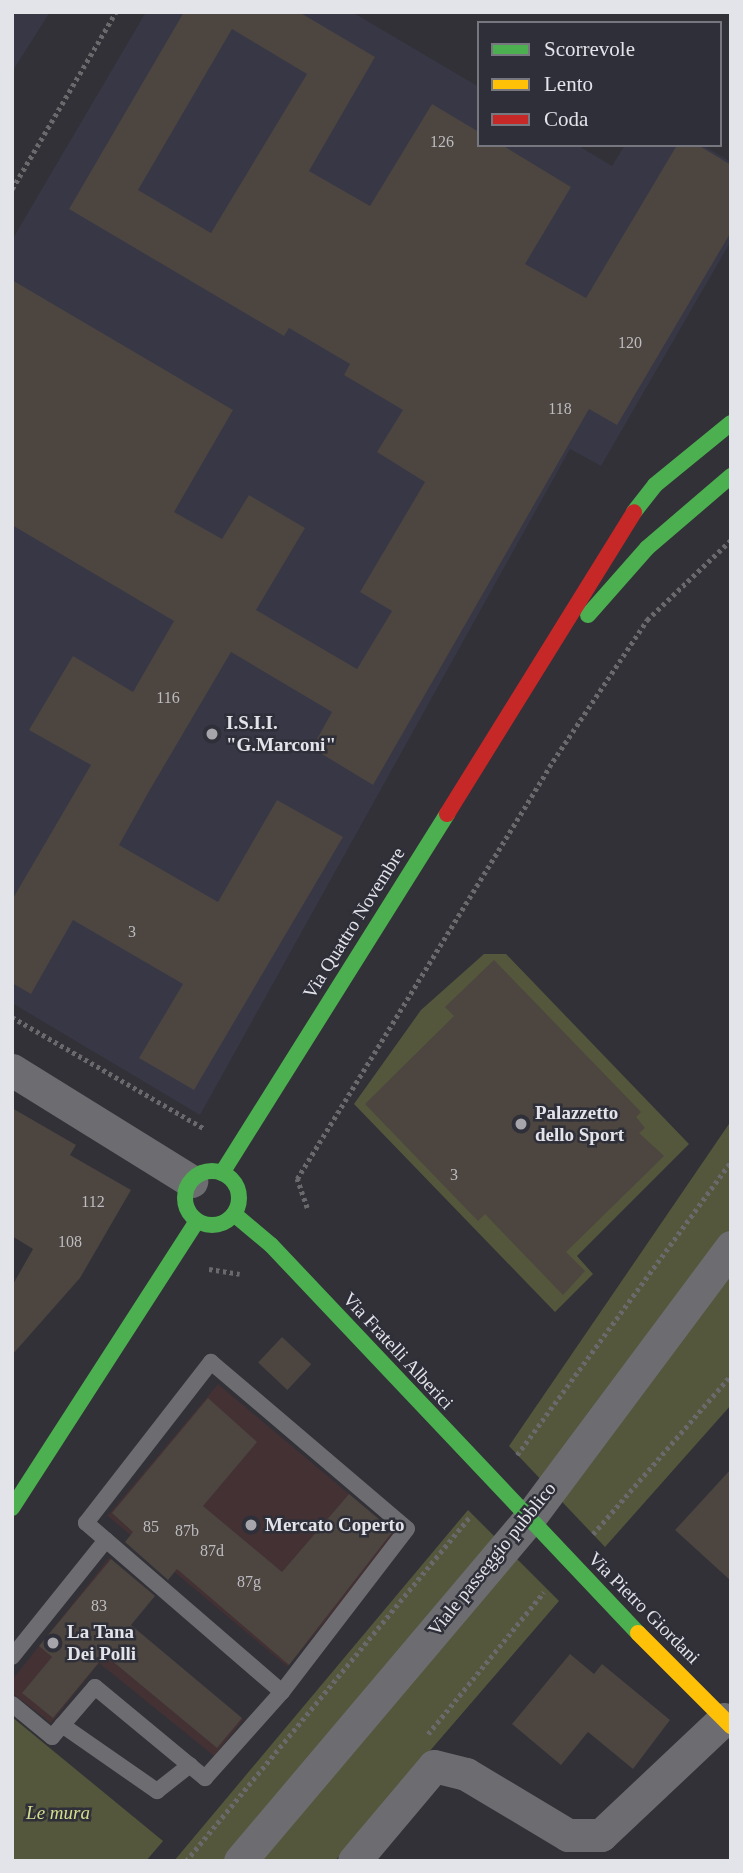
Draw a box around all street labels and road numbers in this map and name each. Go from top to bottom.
street label: Via Quattro Novembre [298,843,410,1003]
street label: Via Fratelli Alberici [338,1287,458,1415]
street label: Viale passeggio pubblico [423,1478,561,1640]
street label: Via Pietro Giordani [583,1547,705,1669]

